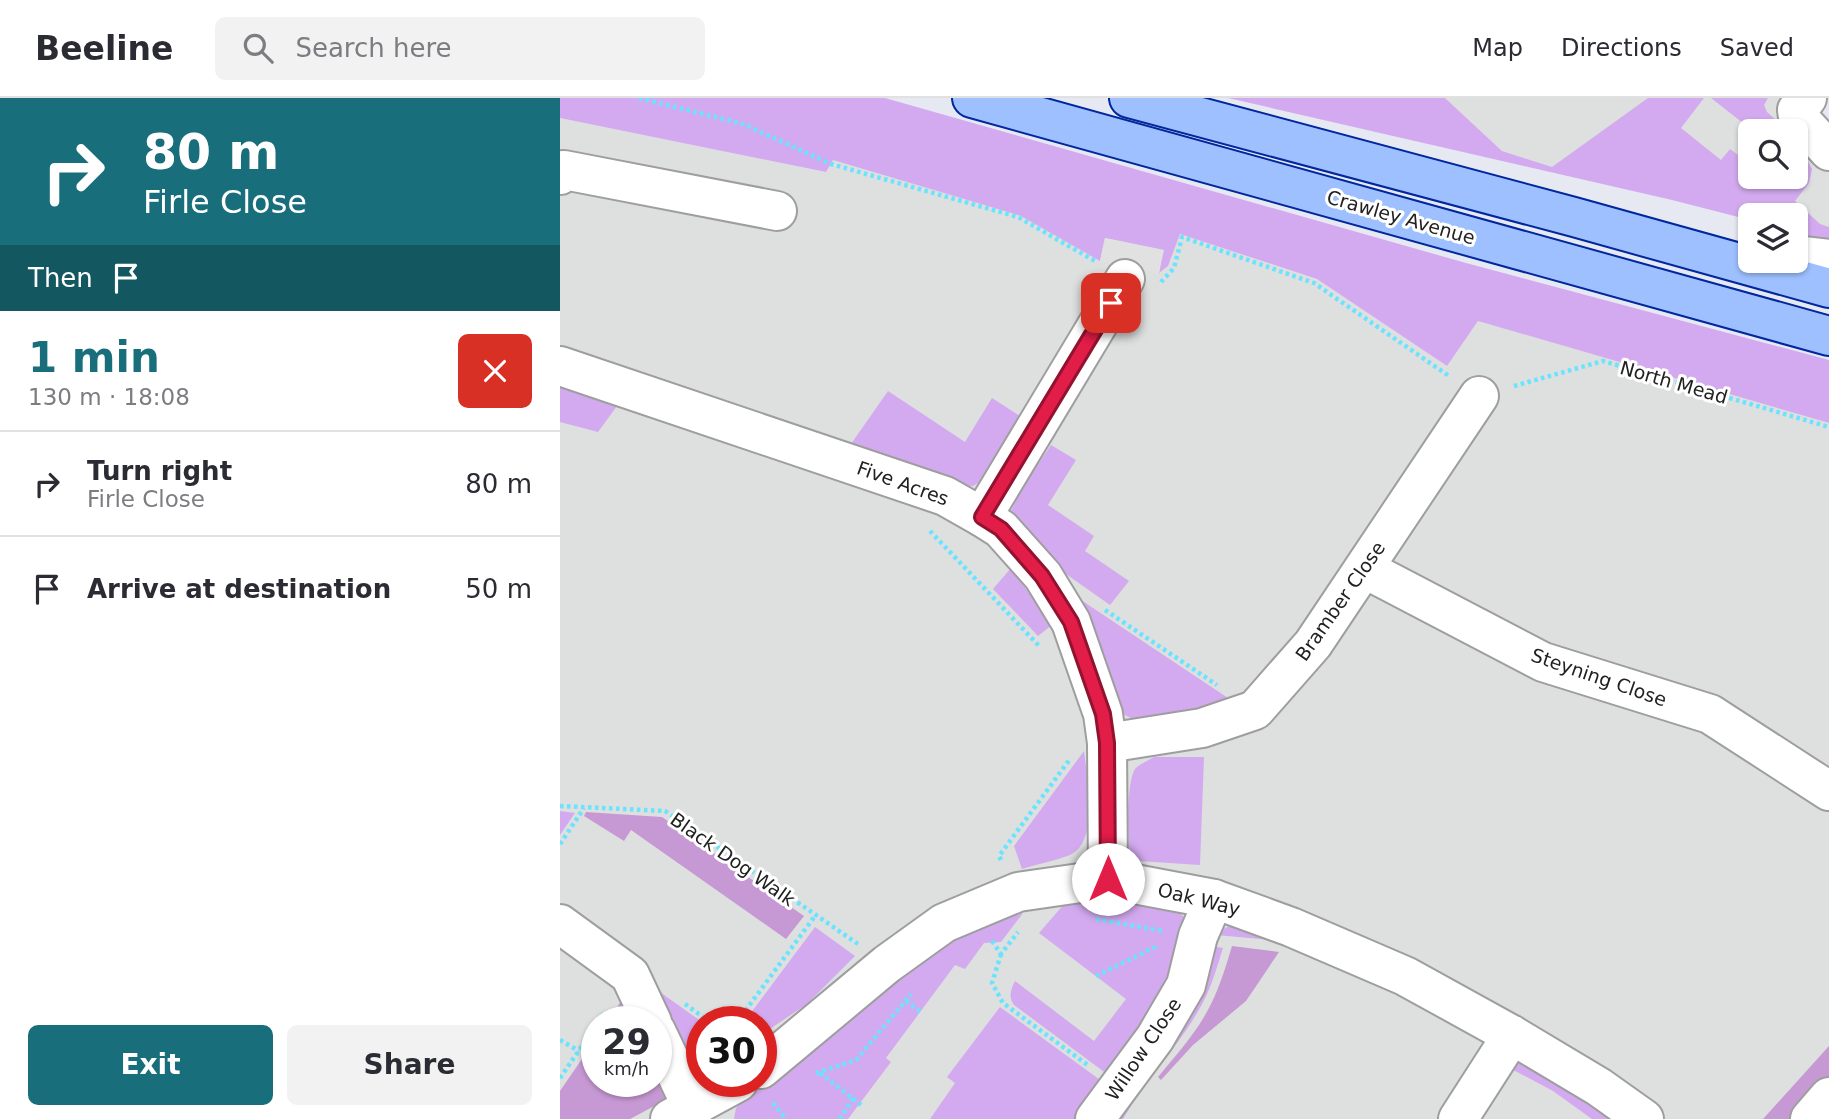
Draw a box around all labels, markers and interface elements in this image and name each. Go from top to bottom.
search box [215,17,705,80]
text: Beeline [35,29,173,68]
icon: search [239,29,277,67]
text: Search here [295,33,452,63]
text: Map [1472,34,1523,62]
text: Directions [1561,34,1682,62]
text: Saved [1720,34,1794,62]
map controls [1738,119,1808,273]
button: search [1738,119,1808,189]
text: 80 m [143,124,279,181]
icon: right [28,126,119,217]
text: Firle Close [143,183,307,221]
street label: Crawley Avenue [1324,185,1478,249]
button: layers [1738,203,1808,273]
icon: arrive [107,259,145,297]
text: Then [28,263,93,293]
pin [1081,273,1141,333]
icon: arrive [1092,284,1130,322]
text: 1 min [28,333,160,382]
button: close [458,334,532,408]
street label: North Mead [1618,356,1730,408]
text: 130 m · 18:08 [28,384,190,410]
text: Turn right [87,456,232,486]
street label: Five Acres [854,456,952,510]
icon: right [28,465,66,503]
text: 80 m [465,469,532,499]
text: Firle Close [87,486,205,512]
street label: Bramber Close [1291,537,1389,665]
icon: arrive [28,570,66,608]
text: Arrive at destination [87,574,391,604]
text: 50 m [465,574,532,604]
street label: Steyning Close [1528,644,1670,710]
street label: Black Dog Walk [666,808,800,910]
position arrow [1071,842,1145,916]
street label: Oak Way [1156,878,1242,920]
street label: Willow Close [1101,993,1185,1105]
speed limit sign: 30 [686,1006,777,1097]
text: 29 [602,1022,651,1062]
button: Exit [28,1025,273,1105]
button: Share [287,1025,532,1105]
text: km/h [604,1058,649,1079]

